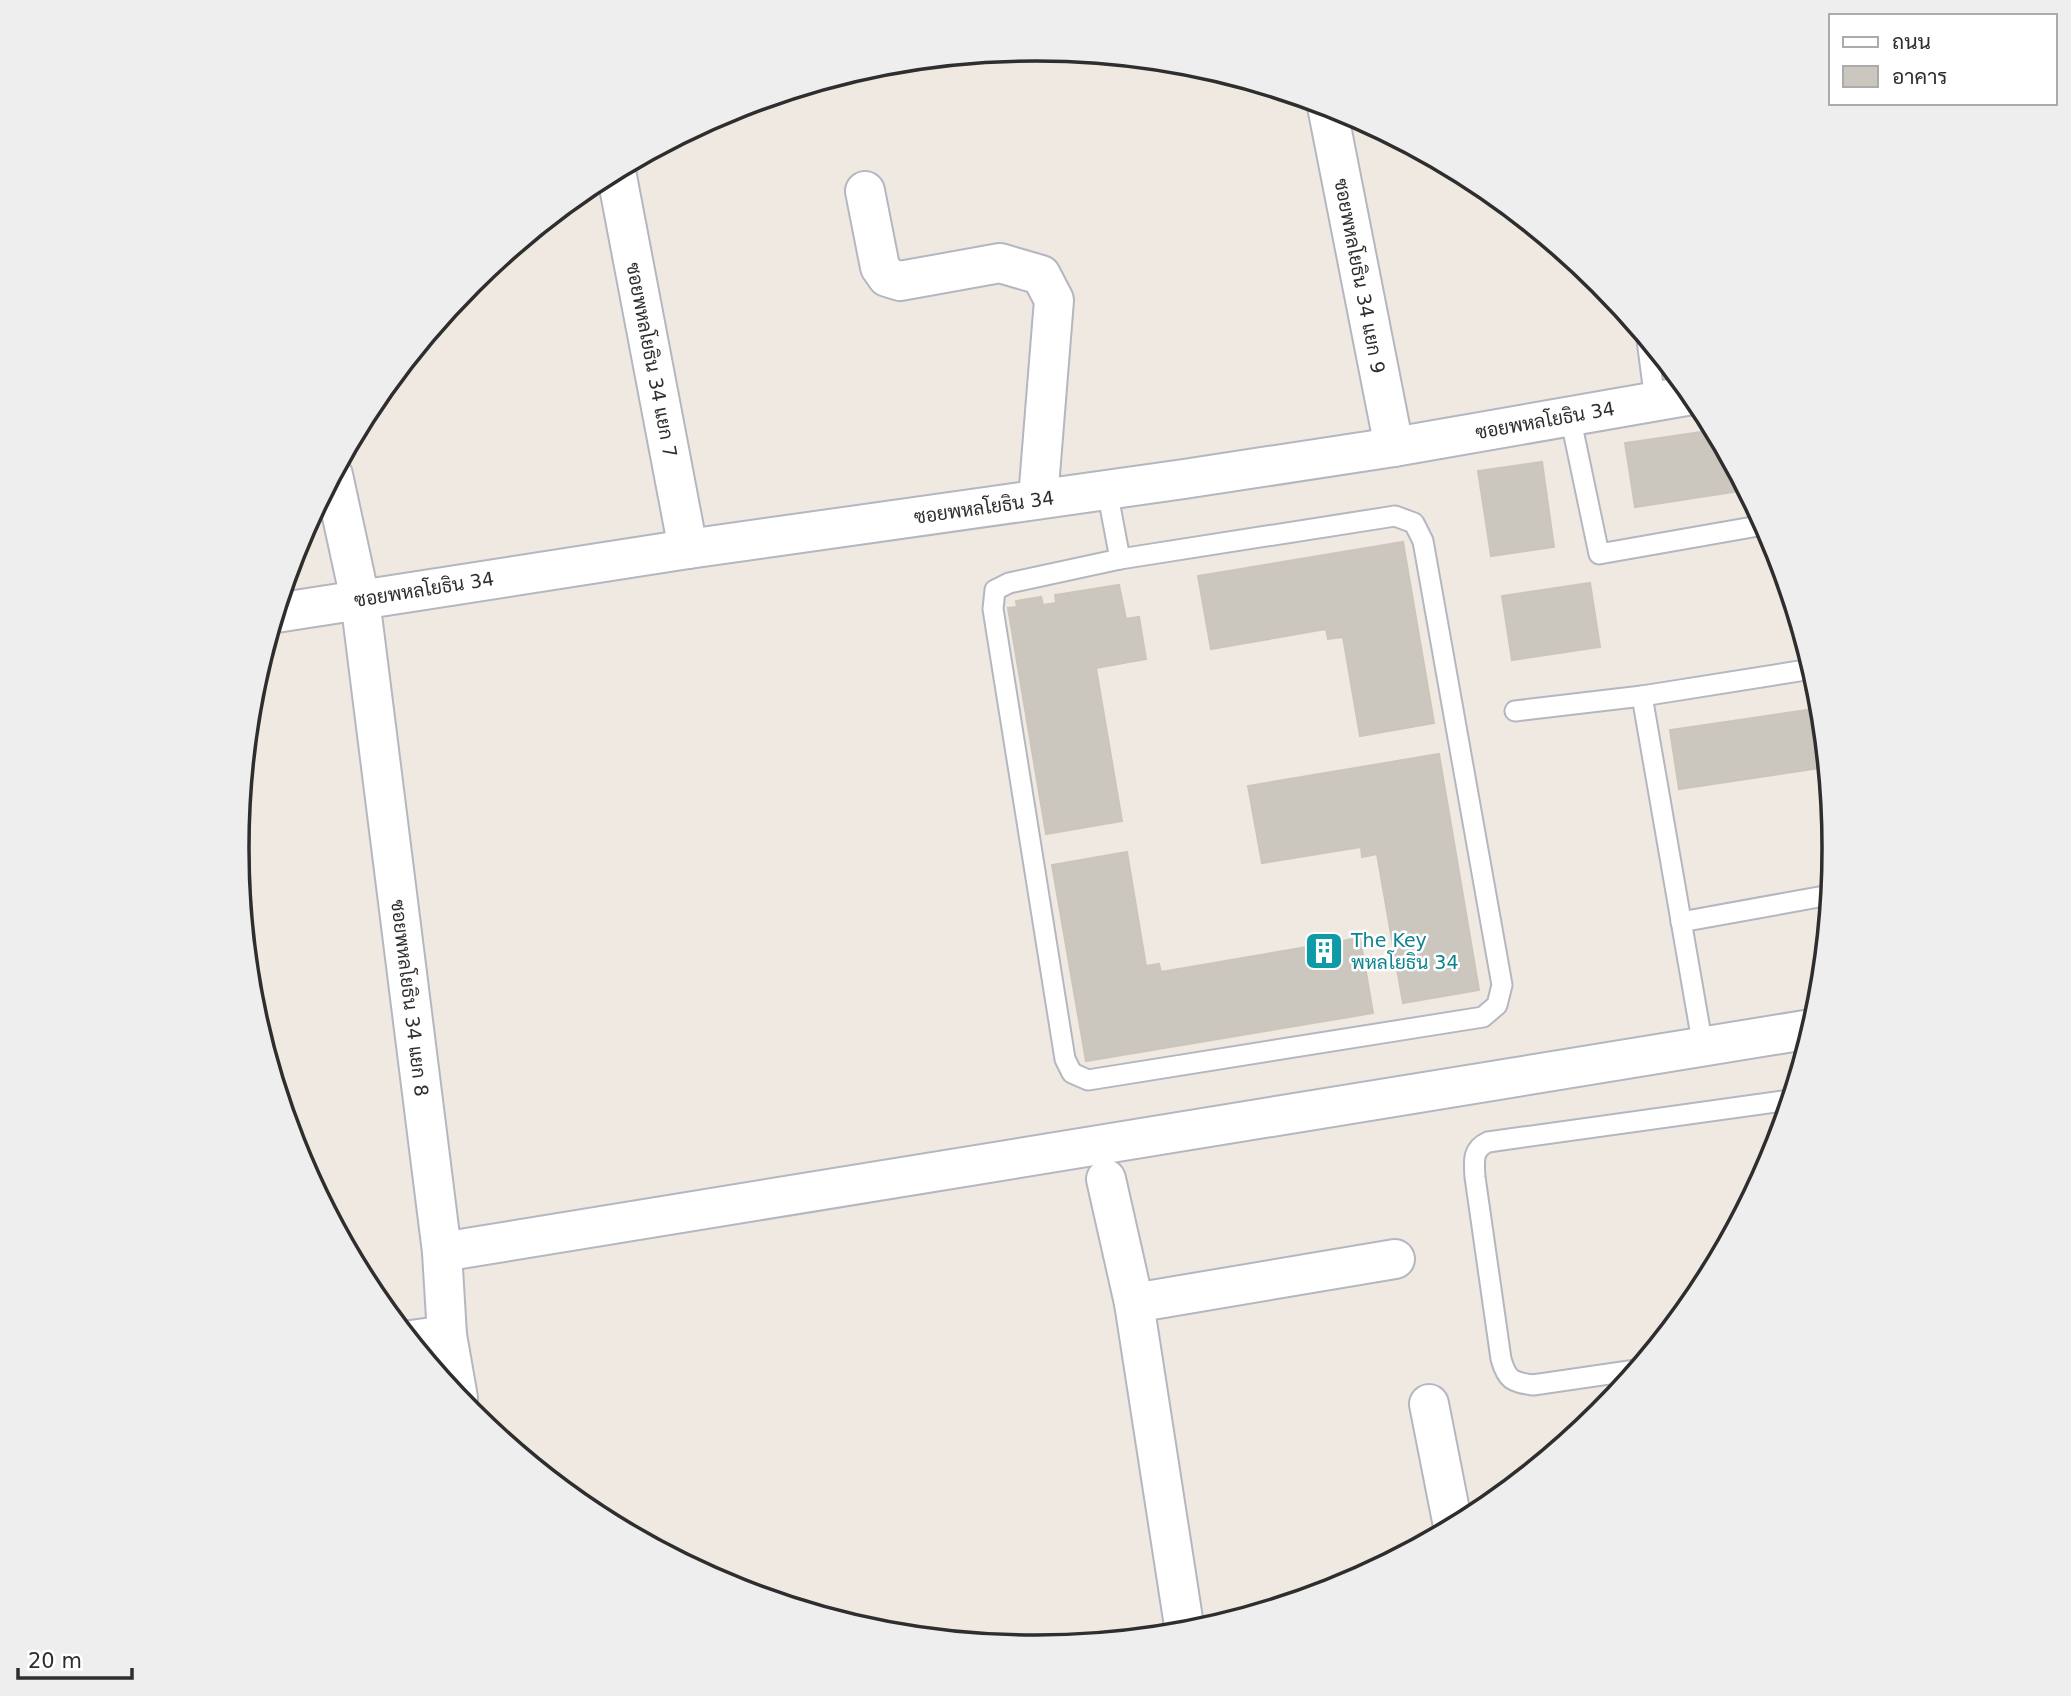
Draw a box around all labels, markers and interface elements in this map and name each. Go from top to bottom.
legend [1829,14,2057,105]
text: ถนน [1892,30,1931,54]
text: อาคาร [1892,65,1948,89]
street label: ซอยพหลโยธิน 34 แยก 9 [1330,176,1391,375]
street label: ซอยพหลโยธิน 34 แยก 7 [622,260,683,459]
street label: ซอยพหลโยธิน 34 [1473,396,1616,443]
street label: ซอยพหลโยธิน 34 [912,485,1055,528]
street label: ซอยพหลโยธิน 34 [352,566,495,611]
street label: ซอยพหลโยธิน 34 แยก 8 [387,898,434,1098]
place label: The Key พหลโยธิน 34 [1350,929,1458,973]
building icon: The Key พหลโยธิน 34 [1303,930,1345,972]
scale bar [18,1636,131,1680]
text: 20 m [28,1649,82,1673]

